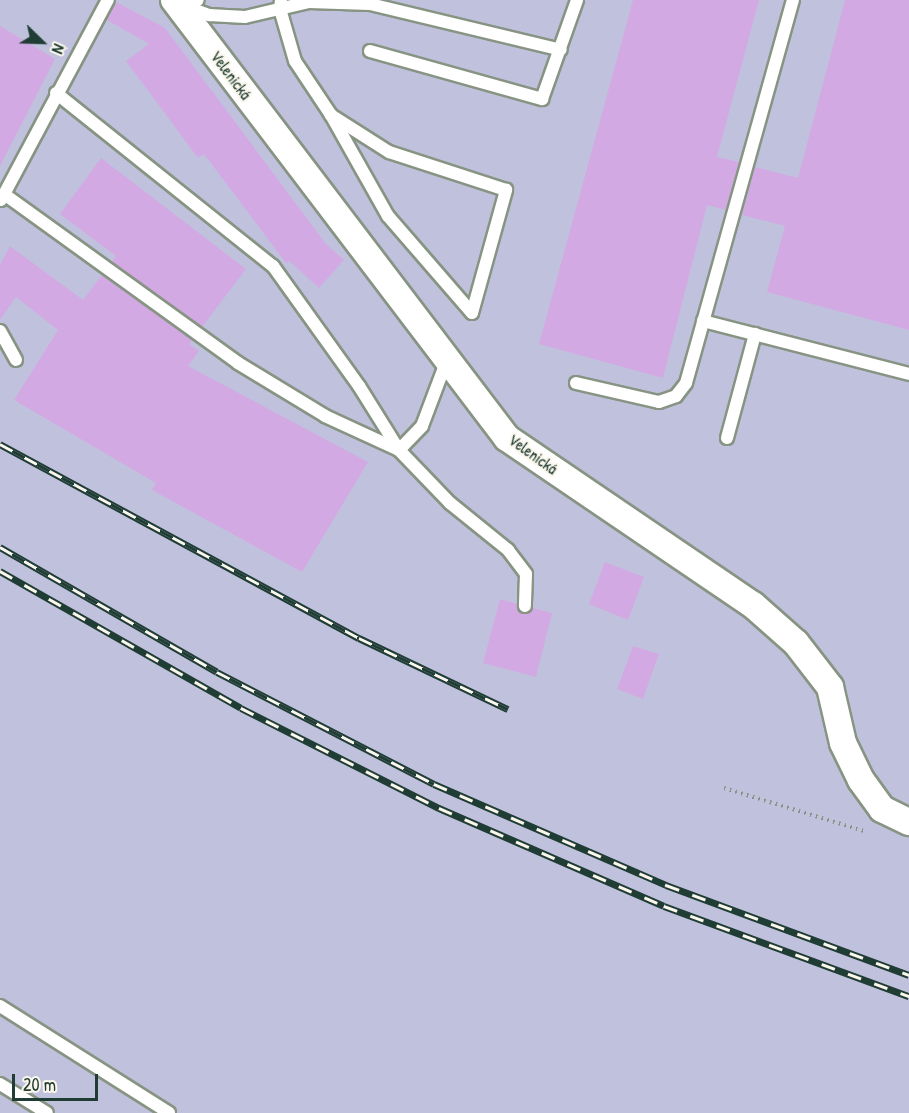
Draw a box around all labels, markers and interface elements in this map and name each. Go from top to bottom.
north arrow [12,12,72,72]
text: N [47,41,70,57]
street label: Velenická [207,47,255,103]
street label: Velenická [505,430,561,478]
scale bar [15,1062,100,1100]
text: 20 m [23,1072,56,1097]

